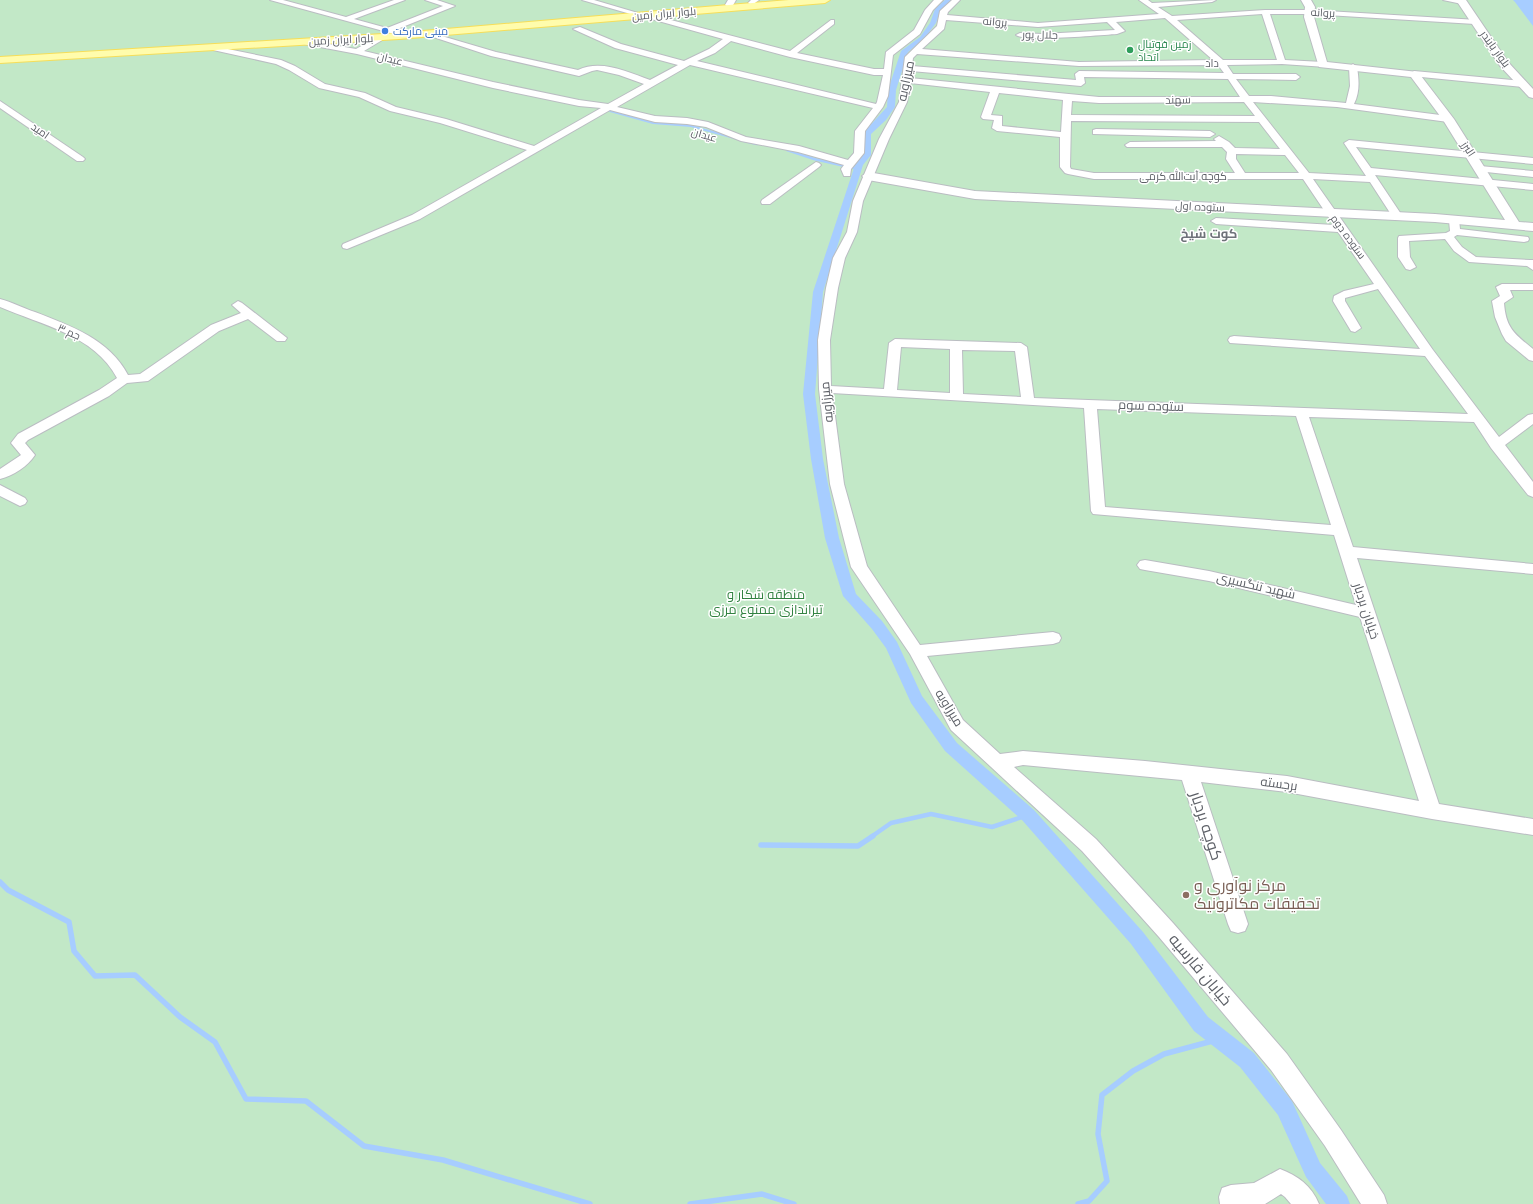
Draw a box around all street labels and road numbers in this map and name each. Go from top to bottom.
street label: بلوار ایران زمین [631,4,697,24]
street label: پروانه [1310,5,1336,21]
street label: پروانه [982,13,1008,31]
street label: جلال پور [1021,27,1058,43]
street label: بلوار بایندر [1476,27,1514,71]
street label: بلوار ایران زمین [308,31,374,49]
street label: عیدان [376,49,404,69]
street label: داد [1205,56,1219,71]
street label: میرزاویه [893,59,919,103]
street label: سهند [1165,92,1191,108]
street label: امید [28,119,52,143]
street label: عیدان [689,124,719,146]
street label: البرز [1457,138,1478,160]
street label: کوچه آیت‌الله کرمی [1139,168,1227,184]
street label: ستوده اول [1175,198,1225,216]
street label: ستوده دوم [1327,212,1369,262]
street label: جم ۳ [55,320,83,344]
street label: میرزاویه [816,381,838,423]
street label: ستوده سوم [1118,396,1184,416]
street label: شهید تنگسیری [1215,568,1297,604]
street label: خیابان بردبار [1348,579,1384,642]
street label: میرزاویه [930,686,968,730]
street label: برجسته [1259,773,1299,795]
street label: کوچه بردبار [1184,788,1228,863]
street label: خیابان فارسیه [1163,929,1237,1011]

